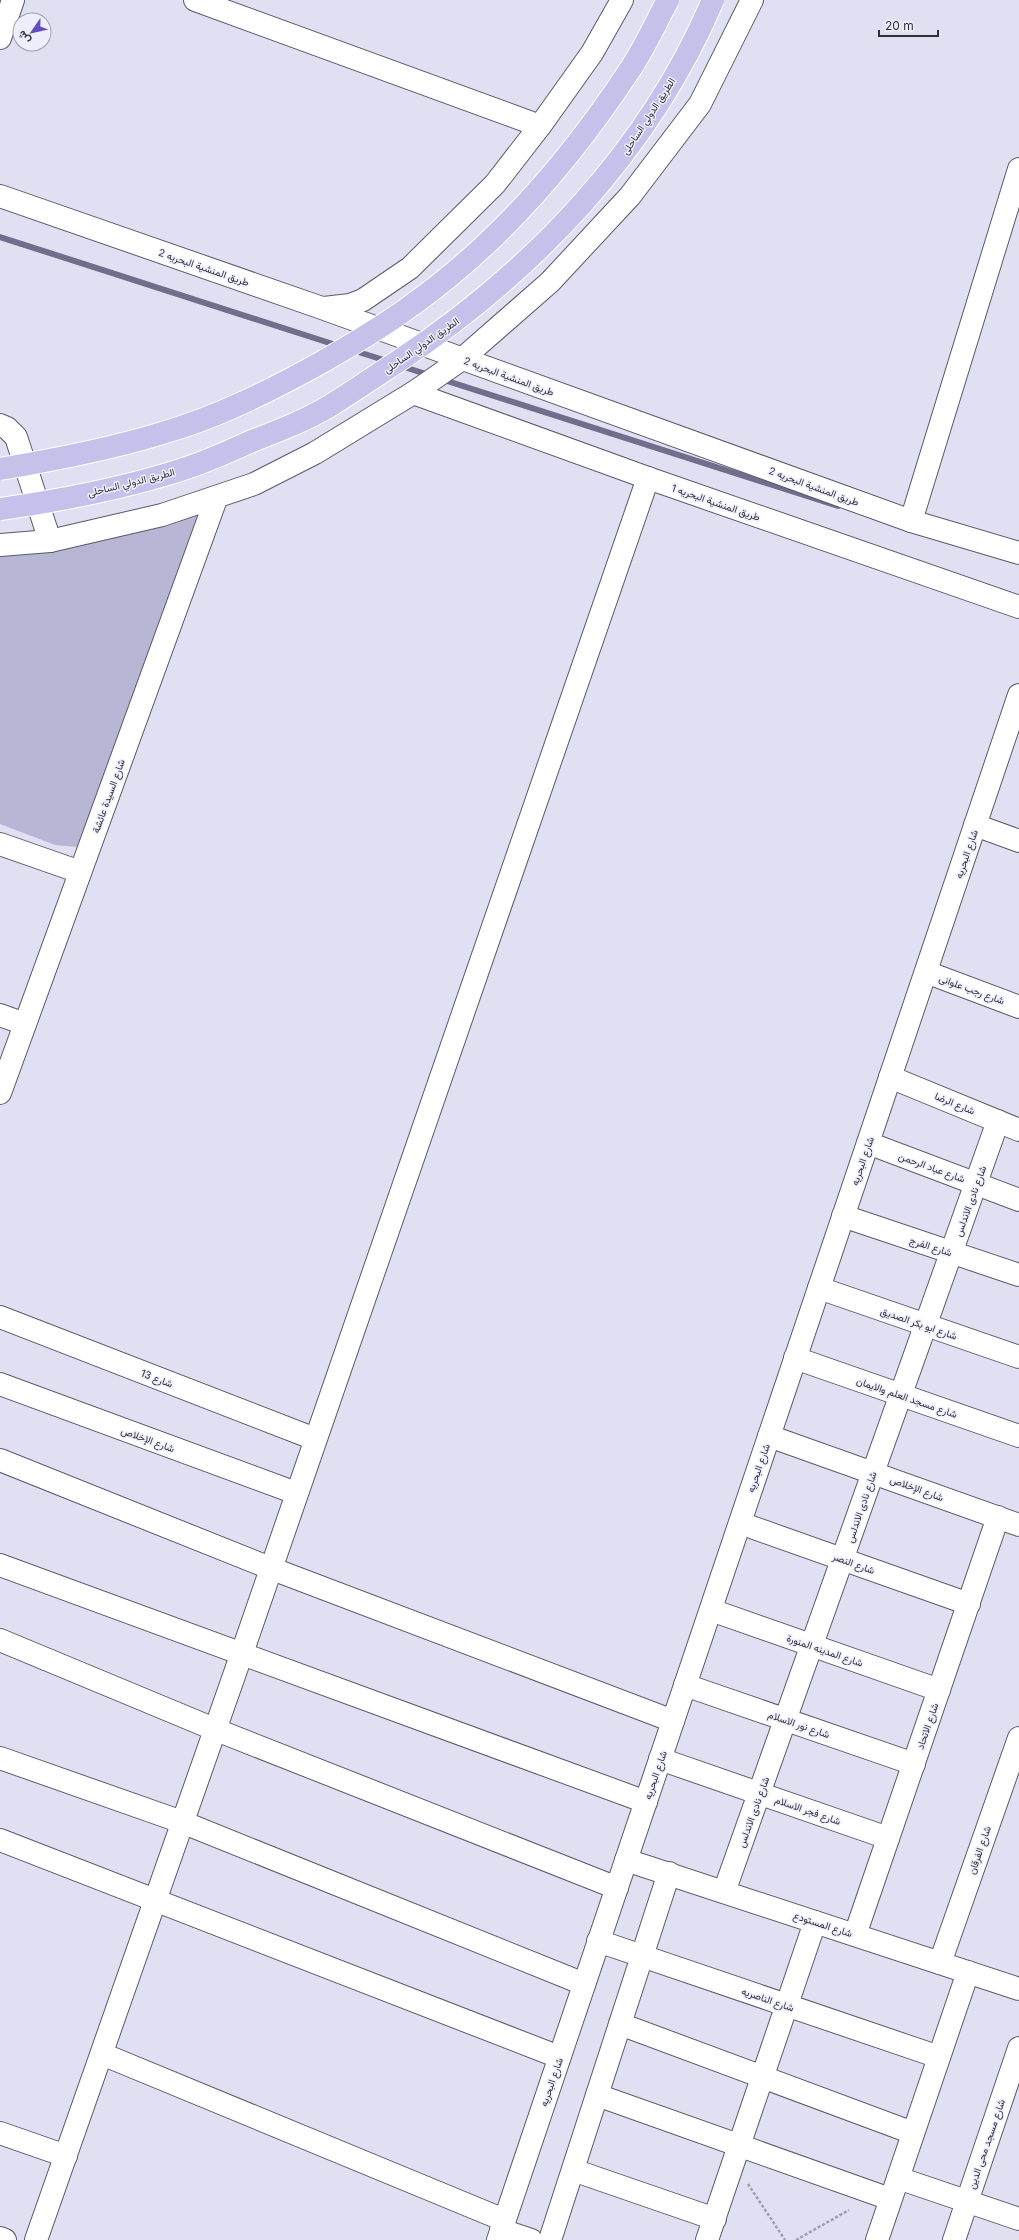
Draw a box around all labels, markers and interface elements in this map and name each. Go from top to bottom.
north arrow [12,12,52,52]
scale bar [879,12,938,38]
text: 20 m [885,18,914,33]
text: ش [14,28,33,47]
street label: الطريق الدولي الساحلى [619,75,680,158]
street label: طريق المنشية البحريه 2 [157,246,251,289]
street label: الطريق الدولي الساحلى [381,314,463,378]
street label: طريق المنشية البحريه 2 [462,354,556,399]
street label: طريق المنشية البحريه 2 [767,464,861,509]
street label: الطريق الدولي الساحلى [86,465,176,502]
street label: طريق المنشية البحريه 1 [670,481,762,524]
street label: شارع السيدة عائشة [89,757,128,835]
street label: شارع البحريه [952,828,981,880]
street label: شارع رجب علوانى [937,972,1007,1007]
street label: شارع الرضا [933,1090,977,1117]
street label: شارع البحريه [848,1135,877,1187]
street label: شارع عباد الرحمن [897,1149,967,1186]
street label: شارع نادى الاندلس [952,1164,989,1238]
street label: شارع الفرج [908,1234,954,1259]
street label: شارع ابو بكر الصديق [879,1304,959,1343]
street label: شارع 13 [139,1366,175,1391]
street label: شارع مسجد العلم والايمان [855,1374,959,1421]
street label: شارع الإخلاص [119,1424,177,1455]
street label: شارع البحريه [744,1442,773,1494]
street label: شارع نادى الاندلس [843,1470,880,1544]
street label: شارع الإخلاص [888,1473,946,1504]
street label: شارع النصر [830,1550,877,1577]
street label: شارع المدينه المنورة [785,1631,865,1670]
street label: شارع الاتحاد [913,1701,942,1751]
street label: شارع نور الاسلام [766,1708,831,1741]
street label: شارع البحريه [641,1749,670,1801]
street label: شارع نادى الاندلس [735,1775,772,1849]
street label: شارع فجر الاسلام [773,1793,843,1828]
street label: شارع الفرقان [965,1824,994,1876]
street label: شارع المستودع [792,1909,854,1940]
street label: شارع الناصريه [740,1984,796,2015]
street label: شارع البحريه [537,2056,566,2108]
street label: شارع مسجد محى الدين [965,2097,1008,2191]

